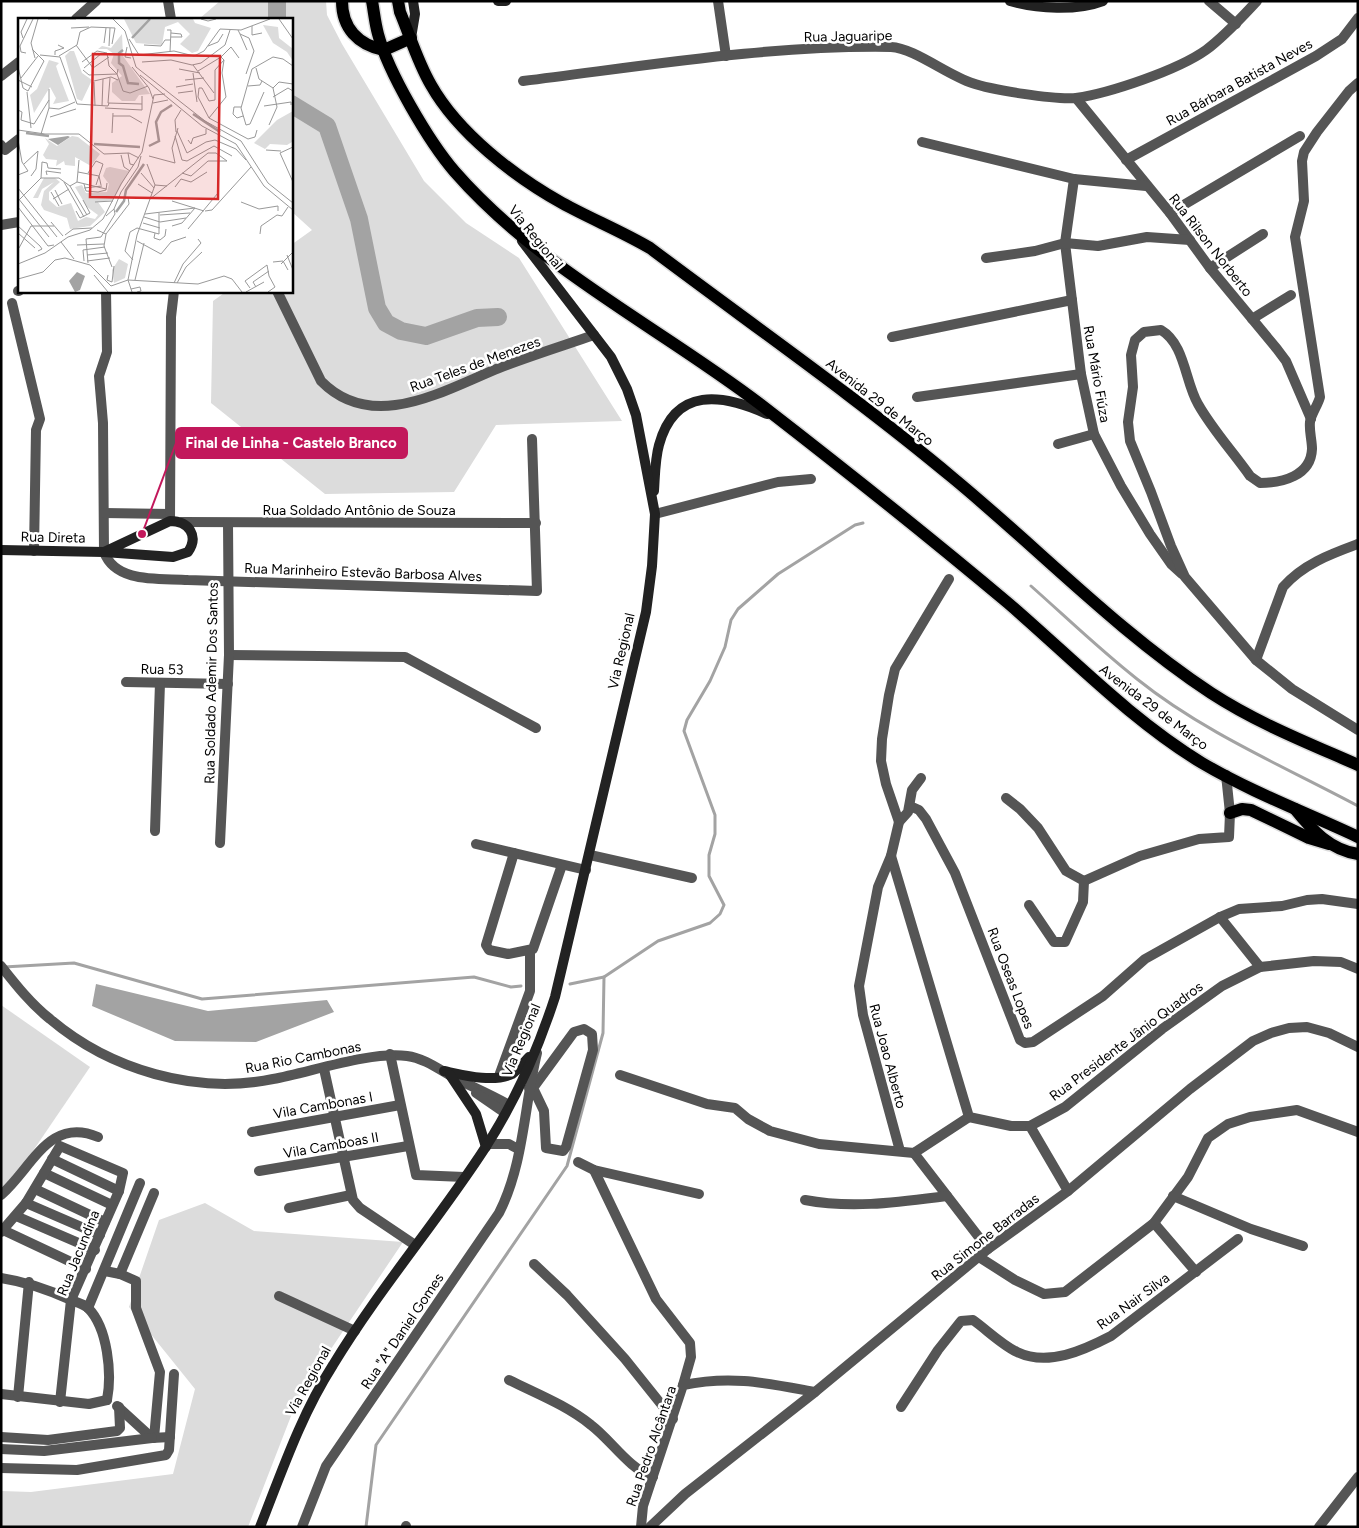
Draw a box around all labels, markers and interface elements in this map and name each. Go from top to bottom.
inset map [18,18,292,292]
street label: Rua Jaguaripe [804,27,893,46]
street label: Rua Bárbara Batista Neves [1163,35,1315,130]
street label: Rua Rilson Norberto [1165,190,1256,300]
street label: Via Regional [505,202,567,273]
street label: Rua Mário Fiúza [1080,324,1113,424]
street label: Rua Teles de Menezes [408,333,543,396]
street label: Avenida 29 de Março [822,355,937,450]
callout: Final de Linha - Castelo Branco [176,428,407,458]
text: Final de Linha - Castelo Branco [185,434,397,452]
street label: Rua Soldado Antônio de Souza [262,502,456,519]
street label: Rua Direta [20,528,86,547]
street label: Rua Marinheiro Estevão Barbosa Alves [244,560,482,585]
street label: Rua Soldado Ademir Dos Santos [201,582,222,784]
street label: Via Regional [604,611,638,691]
street label: Rua 53 [140,661,184,678]
street label: Avenida 29 de Março [1096,661,1211,754]
street label: Rua Oseas Lopes [983,925,1038,1031]
street label: Rua Presidente Jânio Quadros [1046,978,1206,1105]
street label: Via Regional [498,1001,544,1079]
street label: Rua Joao Alberto [865,1002,910,1110]
street label: Rua Rio Cambonas [244,1038,362,1077]
street label: Vila Cambonas I [272,1088,374,1123]
street label: Vila Camboas II [282,1129,380,1162]
street label: Rua Simone Barradas [928,1190,1043,1285]
street label: Rua Jacundina [54,1208,103,1299]
street label: Rua Nair Silva [1094,1269,1173,1333]
street label: Rua "A" Daniel Gomes [357,1270,447,1392]
street label: Via Regional [282,1343,335,1419]
street label: Rua Pedro Alcântara [623,1384,680,1509]

